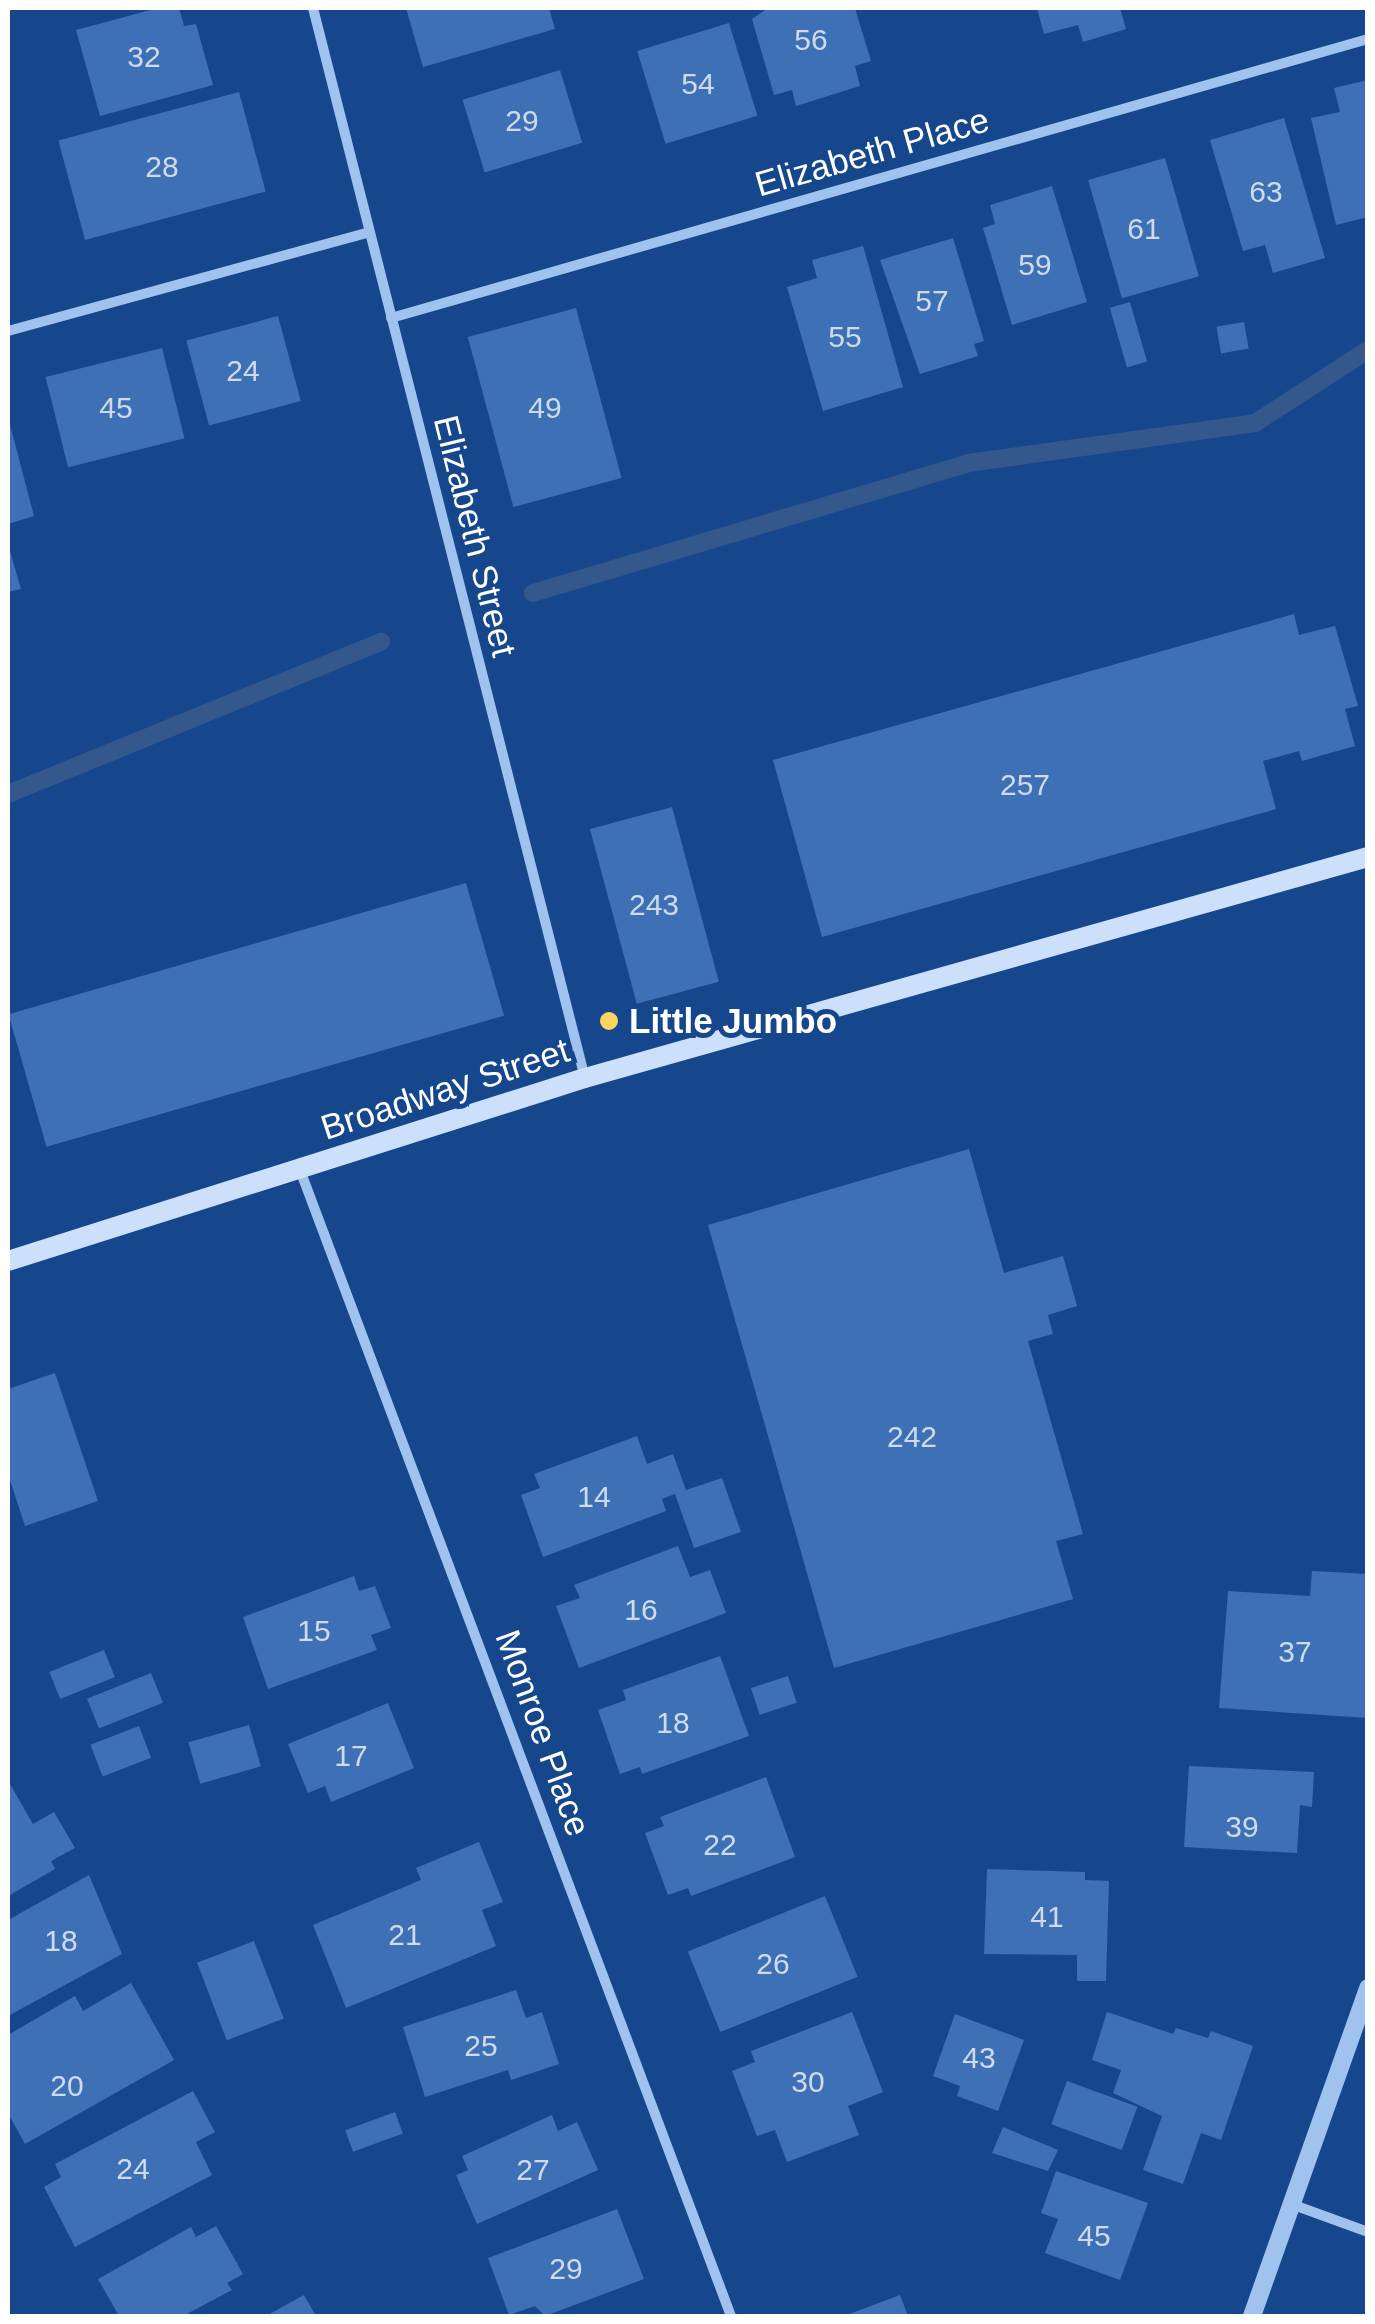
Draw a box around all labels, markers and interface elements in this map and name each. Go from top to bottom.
house number: 56 [794,22,828,58]
house number: 32 [127,39,161,75]
house number: 54 [681,66,715,102]
street label: Elizabeth Place [750,99,994,205]
house number: 29 [505,103,539,139]
house number: 28 [145,149,179,185]
house number: 63 [1249,174,1283,210]
house number: 61 [1127,211,1161,247]
house number: 59 [1018,247,1052,283]
house number: 57 [915,283,949,319]
house number: 55 [828,319,862,355]
house number: 24 [226,353,260,389]
house number: 45 [99,390,133,426]
house number: 49 [528,390,562,426]
street label: Elizabeth Street [425,411,525,661]
house number: 257 [1000,767,1050,803]
house number: 243 [629,887,679,923]
place label: Little Jumbo [629,1000,837,1042]
marker: Little Jumbo [598,1010,620,1032]
street label: Broadway Street [315,1029,575,1149]
house number: 242 [887,1419,937,1455]
house number: 14 [577,1479,611,1515]
house number: 16 [624,1592,658,1628]
house number: 15 [297,1613,331,1649]
street label: Monroe Place [486,1624,600,1842]
house number: 37 [1278,1634,1312,1670]
house number: 18 [656,1705,690,1741]
house number: 17 [334,1738,368,1774]
house number: 39 [1225,1809,1259,1845]
house number: 22 [703,1827,737,1863]
house number: 41 [1030,1899,1064,1935]
house number: 21 [388,1917,422,1953]
house number: 18 [44,1923,78,1959]
house number: 26 [756,1946,790,1982]
house number: 25 [464,2028,498,2064]
house number: 43 [962,2040,996,2076]
house number: 30 [791,2064,825,2100]
house number: 20 [50,2068,84,2104]
house number: 24 [116,2151,150,2187]
house number: 27 [516,2152,550,2188]
house number: 45 [1077,2218,1111,2254]
house number: 29 [549,2251,583,2287]

